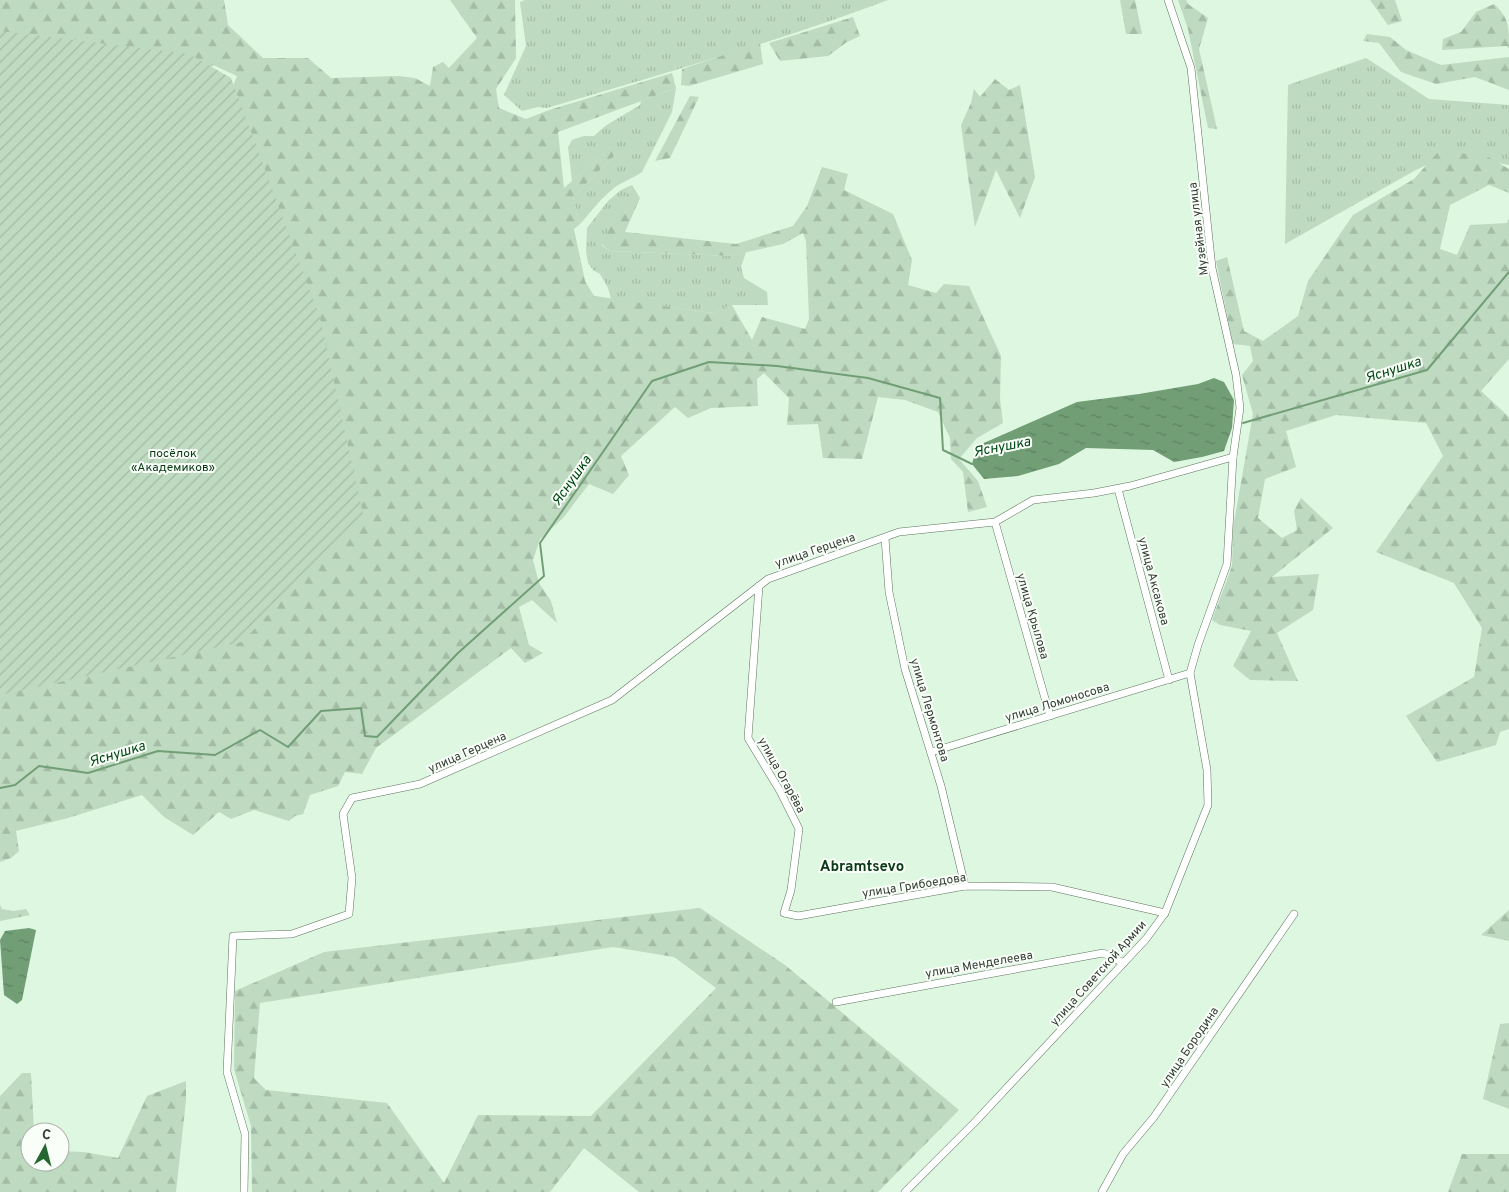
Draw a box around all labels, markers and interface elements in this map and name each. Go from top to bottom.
street label: Музейная улица [1185,181,1213,276]
water label: Яснушка [1364,353,1424,387]
water label: Яснушка [973,434,1033,461]
park label: посёлок «Академиков» [131,446,215,476]
water label: Яснушка [549,452,596,509]
street label: улица Герцена [773,530,858,572]
street label: улица Аксакова [1134,535,1173,627]
street label: улица Крылова [1012,571,1052,661]
street label: улица Лермонтова [906,657,952,764]
street label: улица Ломоносова [1003,679,1111,726]
street label: улица Герцена [426,729,509,777]
street label: улица Огарёва [754,735,809,816]
water label: Яснушка [88,738,148,771]
district label: Abramtsevo [820,858,904,877]
street label: улица Грибоедова [861,870,967,902]
street label: улица Советской Армии [1047,917,1151,1030]
street label: улица Менделеева [924,948,1034,982]
street label: улица Бородина [1157,1004,1223,1091]
north arrow [20,1122,70,1172]
text: С [41,1127,52,1145]

